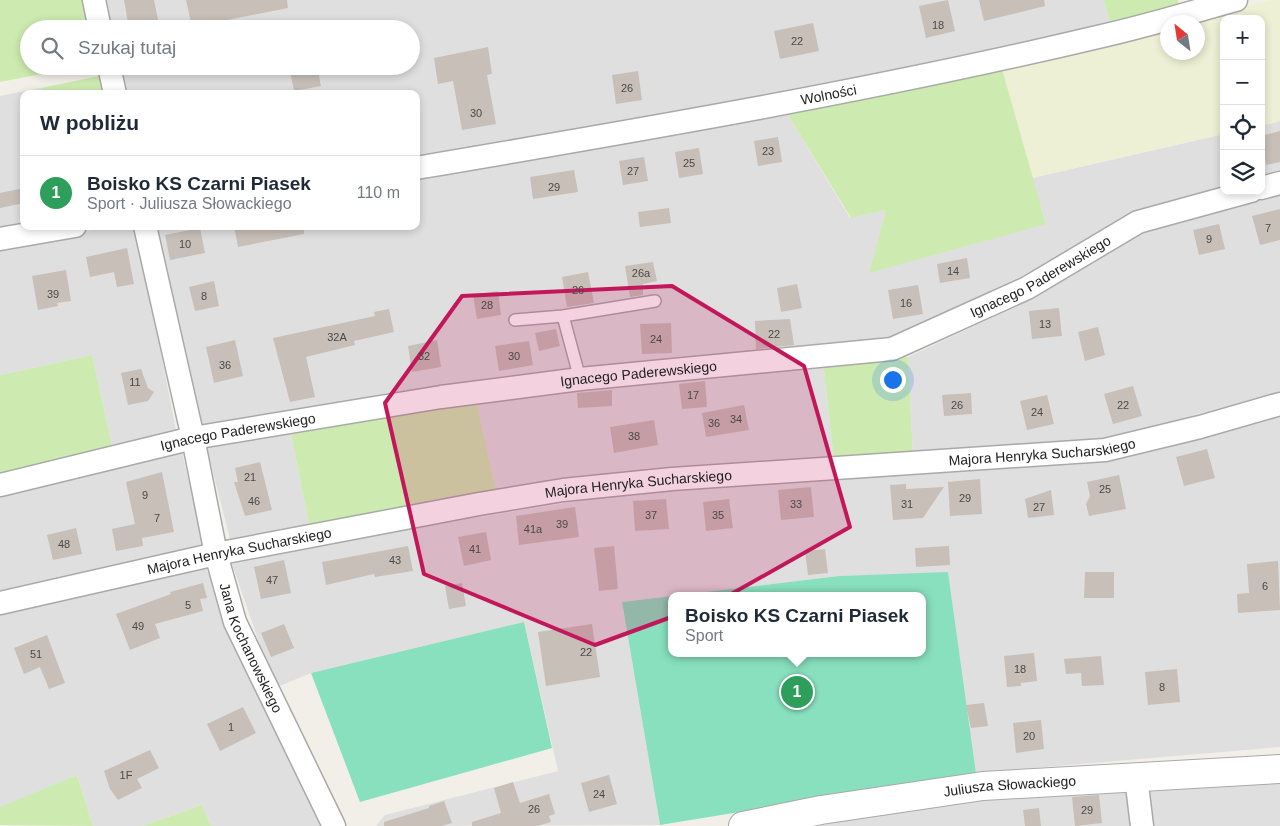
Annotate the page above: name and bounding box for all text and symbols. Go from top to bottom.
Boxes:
north arrow [1160,15,1205,60]
map controls [1220,15,1265,195]
button: + [1220,15,1265,60]
house number: 18 [932,19,944,31]
search box [20,20,420,75]
icon: search [38,34,66,62]
house number: 22 [791,35,803,47]
text: Szukaj tutaj [78,37,176,58]
button: − [1220,60,1265,105]
street label: Wolności [799,81,858,108]
house number: 26 [621,82,633,94]
button: locate [1220,105,1265,150]
house number: 30 [470,107,482,119]
text: W pobliżu [40,111,139,134]
house number: 23 [762,145,774,157]
button: layers [1220,150,1265,195]
house number: 25 [683,157,695,169]
house number: 27 [627,165,639,177]
text: Boisko KS Czarni Piasek [87,173,311,194]
house number: 29 [548,181,560,193]
text: 1 [52,184,60,201]
text: 110 m [357,184,400,201]
text: Sport · Juliusza Słowackiego [87,195,292,212]
house number: 7 [1265,222,1271,234]
street label: Ignacego Paderewskiego [968,232,1114,321]
house number: 9 [1206,233,1212,245]
house number: 10 [179,238,191,250]
house number: 14 [947,265,959,277]
house number: 26a [632,267,651,279]
house number: 26 [572,284,584,296]
house number: 39 [47,288,59,300]
house number: 8 [201,290,207,302]
house number: 16 [900,297,912,309]
house number: 28 [481,299,493,311]
house number: 13 [1039,318,1051,330]
house number: 22 [768,328,780,340]
house number: 32A [327,331,347,343]
house number: 24 [650,333,662,345]
house number: 32 [418,350,430,362]
house number: 30 [508,350,520,362]
street label: Ignacego Paderewskiego [559,358,718,389]
house number: 36 [219,359,231,371]
your location [880,367,906,393]
house number: 11 [129,376,141,388]
house number: 17 [687,389,699,401]
house number: 26 [951,399,963,411]
house number: 22 [1117,399,1129,411]
house number: 24 [1031,406,1043,418]
street label: Ignacego Paderewskiego [159,410,317,454]
house number: 34 [730,413,742,425]
house number: 36 [708,417,720,429]
house number: 38 [628,430,640,442]
street label: Majora Henryka Sucharskiego [948,435,1137,468]
street label: Majora Henryka Sucharskiego [544,467,733,501]
house number: 21 [244,471,256,483]
house number: 25 [1099,483,1111,495]
house number: 9 [142,489,148,501]
house number: 29 [959,492,971,504]
house number: 46 [248,495,260,507]
house number: 33 [790,498,802,510]
house number: 31 [901,498,913,510]
house number: 27 [1033,501,1045,513]
house number: 37 [645,509,657,521]
house number: 35 [712,509,724,521]
house number: 7 [154,512,160,524]
house number: 39 [556,518,568,530]
house number: 41a [524,523,543,535]
street label: Majora Henryka Sucharskiego [146,524,333,577]
house number: 48 [58,538,70,550]
house number: 41 [469,543,481,555]
house number: 43 [389,554,401,566]
house number: 47 [266,574,278,586]
house number: 6 [1262,580,1268,592]
street label: Jana Kochanowskiego [216,581,286,716]
popup [668,592,926,657]
house number: 5 [185,599,191,611]
text: Boisko KS Czarni Piasek [685,605,909,626]
house number: 49 [132,620,144,632]
text: Sport [685,627,723,644]
house number: 22 [580,646,592,658]
house number: 51 [30,648,42,660]
house number: 18 [1014,663,1026,675]
pin: 1 [781,673,813,711]
house number: 8 [1159,681,1165,693]
house number: 1 [228,721,234,733]
house number: 20 [1023,730,1035,742]
house number: 1F [120,769,133,781]
street label: Juliusza Słowackiego [942,773,1077,800]
house number: 24 [593,788,605,800]
house number: 26 [528,803,540,815]
house number: 29 [1081,804,1093,816]

